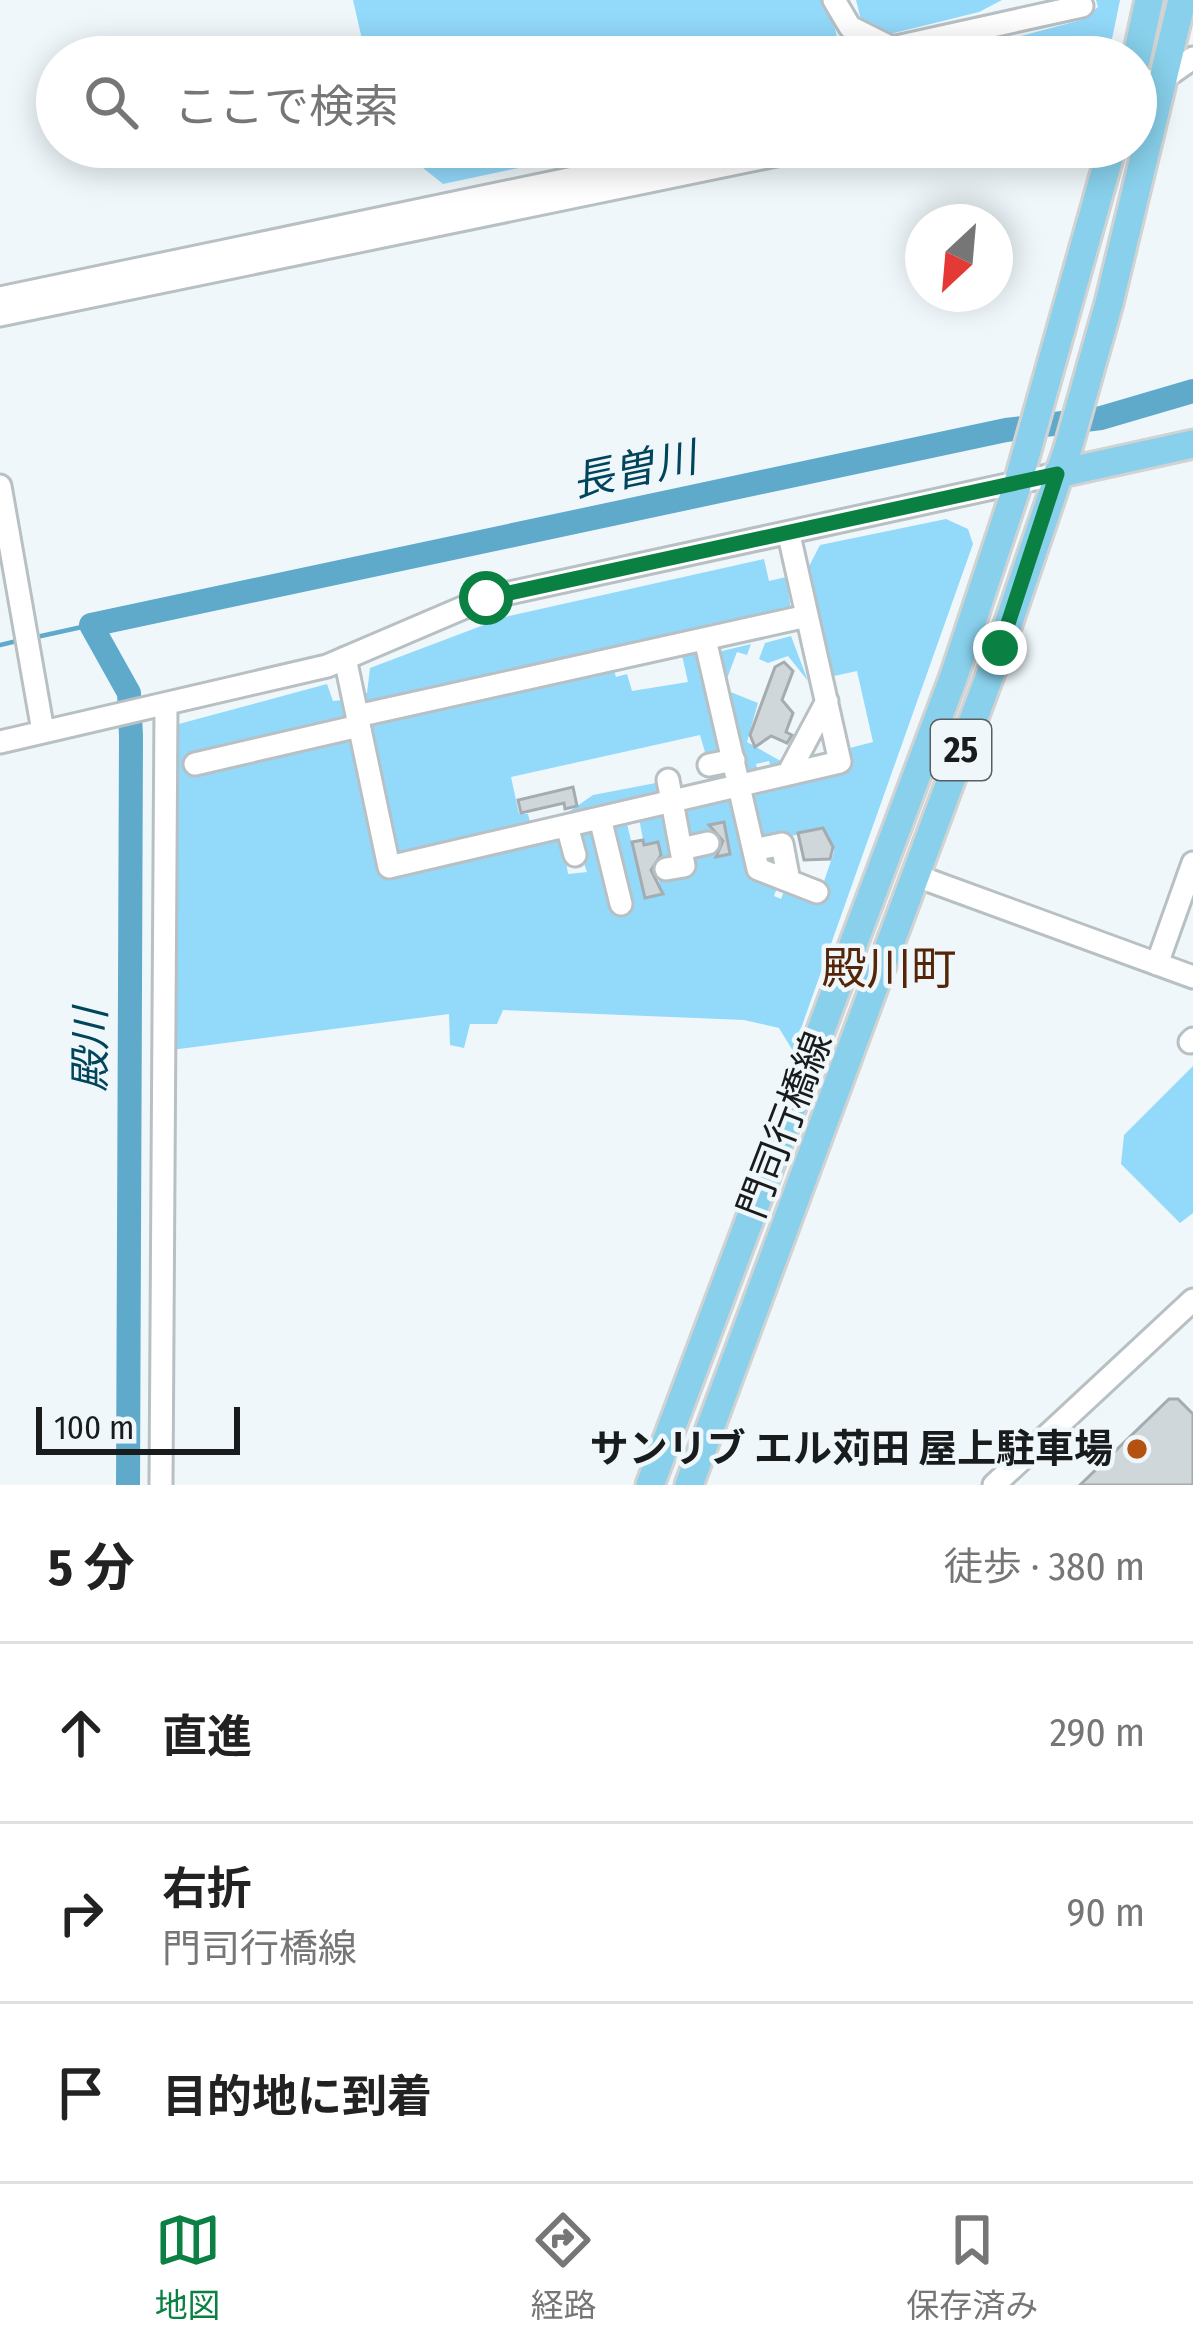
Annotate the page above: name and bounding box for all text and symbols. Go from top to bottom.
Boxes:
search box [36,36,1157,168]
icon: search [78,69,144,135]
text: ここで検索 [174,80,399,134]
north arrow [905,204,1013,312]
water label: 長曽川 [567,432,705,508]
route start [459,571,513,625]
route end [973,621,1027,675]
road number: 25 [931,720,991,780]
district label: 殿川町 [821,942,957,996]
water label: 殿川 [66,1004,116,1092]
street label: 門司行橋線 [729,1026,841,1224]
scale bar [36,1401,240,1454]
text: 100 m [54,1408,134,1448]
place label: サンリブ エル苅田 屋上駐車場 [590,1426,1113,1472]
marker: サンリブ エル苅田 屋上駐車場 [1124,1436,1150,1462]
text: 5 分 [48,1537,135,1599]
text: 徒歩 · 380 m [944,1544,1145,1590]
icon: ahead [48,1700,114,1766]
text: 直進 [162,1710,252,1764]
text: 290 m [1050,1710,1145,1756]
text: 右折 [162,1862,252,1916]
icon: right [48,1880,114,1946]
text: 90 m [1067,1890,1145,1936]
text: 門司行橋線 [162,1926,357,1972]
icon: arrive [48,2060,114,2126]
text: 目的地に到着 [162,2070,432,2124]
tab: 地図 [155,2207,221,2327]
tab: 経路 [530,2207,596,2327]
tab: 保存済み [906,2207,1038,2327]

